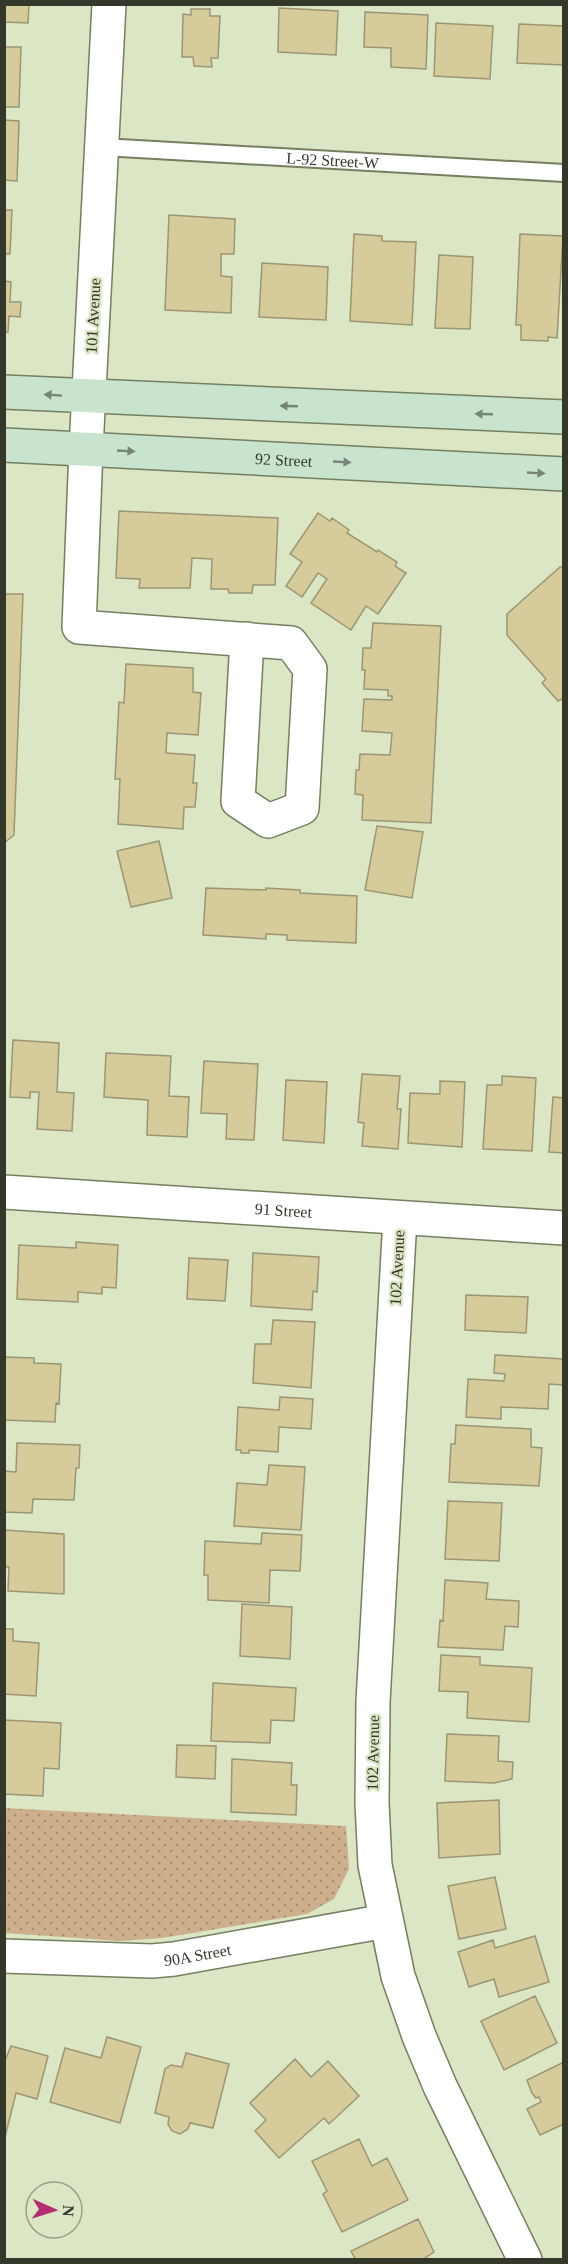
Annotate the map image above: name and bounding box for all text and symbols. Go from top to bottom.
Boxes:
street label: L-92 Street-W [286,149,380,171]
street label: 101 Avenue [83,278,103,354]
one-way arrow [43,390,62,399]
one-way arrow [280,401,299,410]
one-way arrow [475,409,494,419]
one-way arrow [116,446,135,455]
street label: 92 Street [255,450,313,469]
one-way arrow [332,458,351,467]
one-way arrow [527,468,546,477]
street label: 91 Street [254,1200,313,1220]
street label: 102 Avenue [387,1230,407,1306]
street label: 102 Avenue [364,1715,382,1791]
street label: 90A Street [163,1940,233,1968]
north arrow [24,2180,84,2240]
text: N [60,2205,77,2217]

